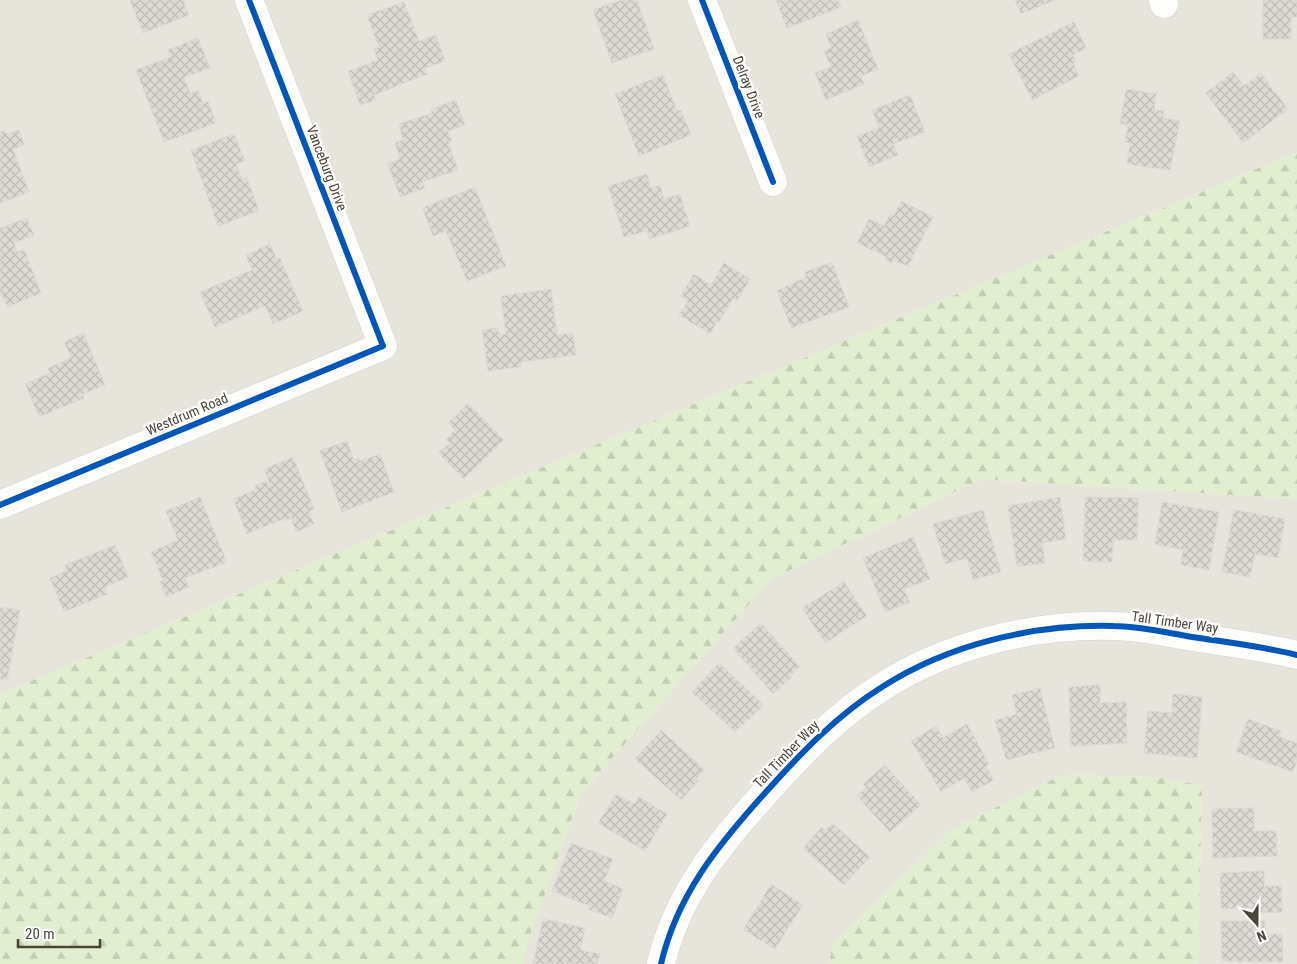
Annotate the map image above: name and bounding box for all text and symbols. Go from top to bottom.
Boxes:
street label: Delray Drive [730,54,768,121]
street label: Vanceburg Drive [303,123,351,213]
street label: Westdrum Road [144,390,230,438]
street label: Tall Timber Way [1131,608,1220,636]
street label: Tall Timber Way [750,717,822,791]
north arrow [1232,899,1282,949]
scale bar [18,916,100,948]
text: 20 m [25,925,55,943]
text: N [1255,927,1269,945]

